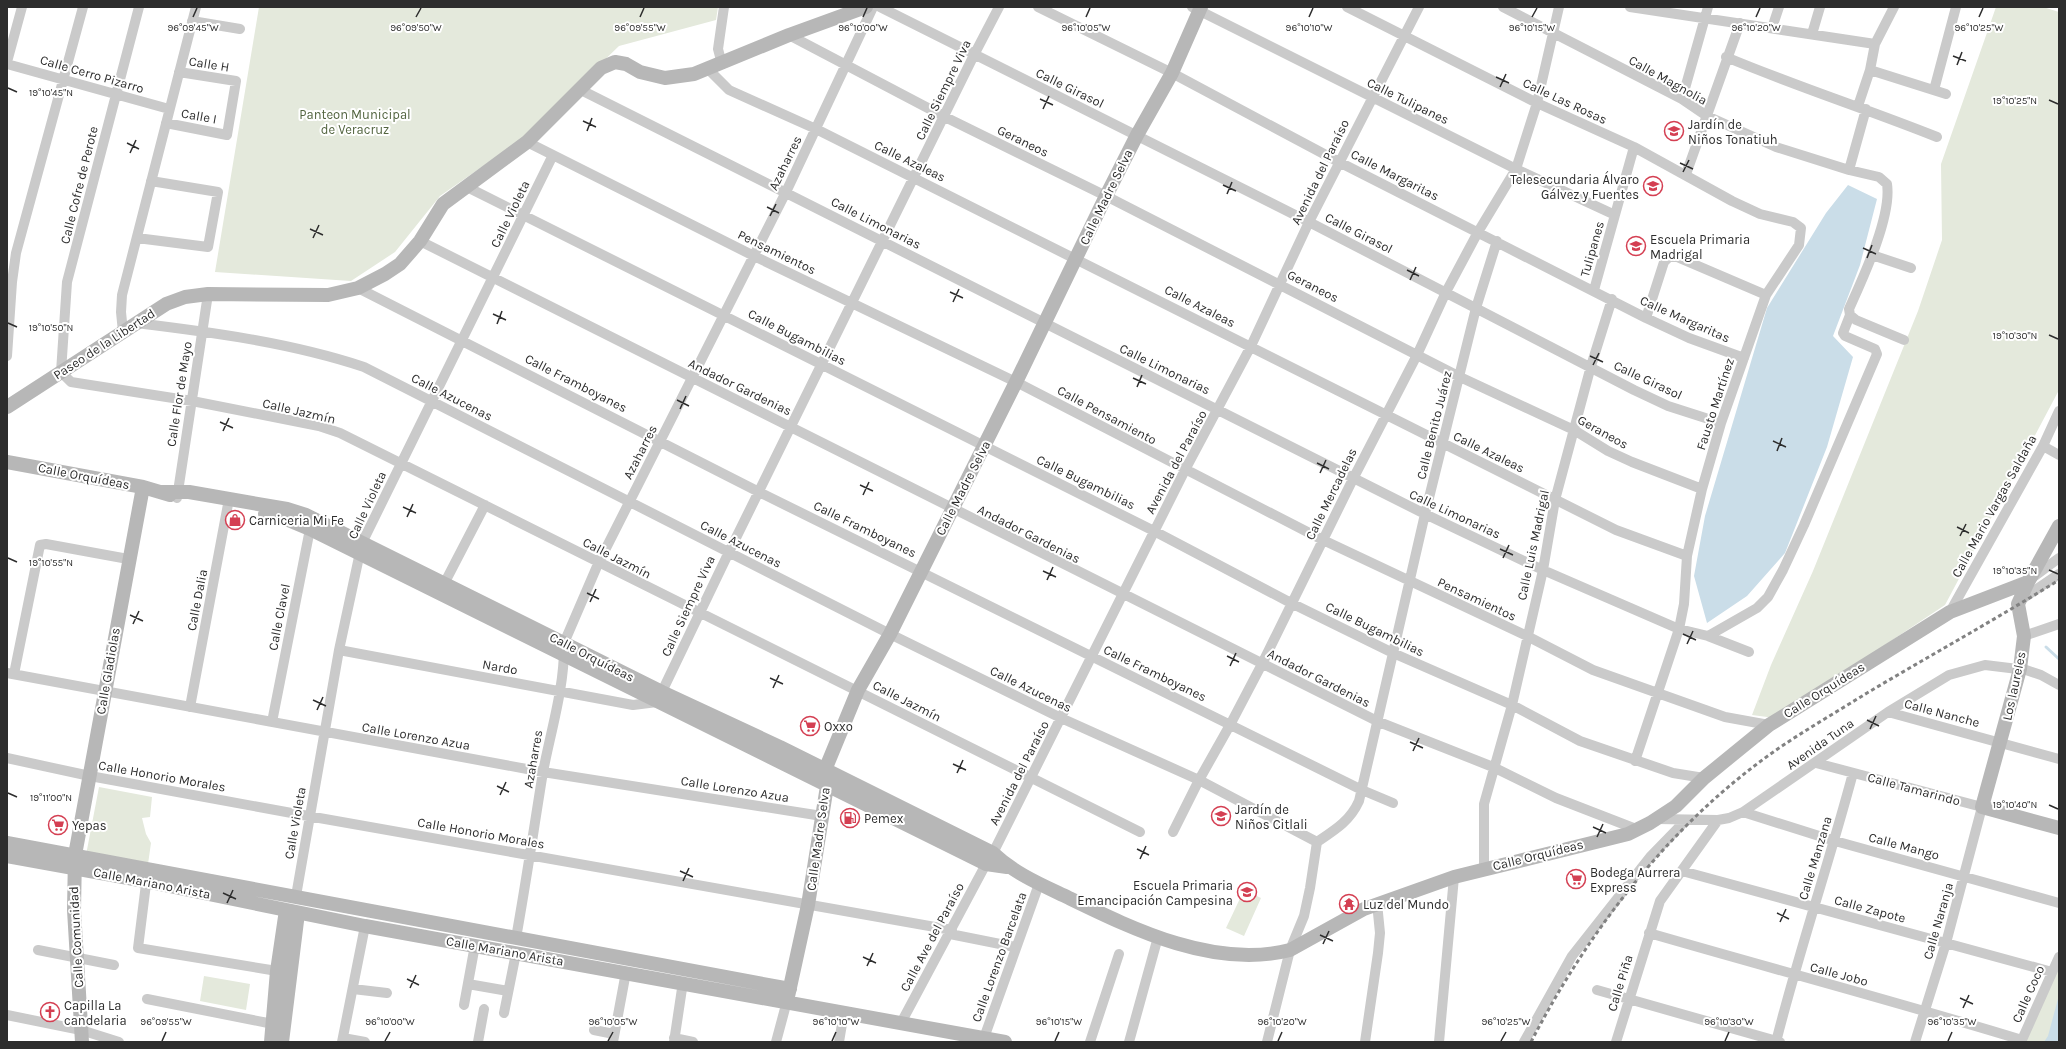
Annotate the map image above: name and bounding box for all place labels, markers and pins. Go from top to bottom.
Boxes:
place label: Jardín de Niños Tonatiuh [1688,117,1778,147]
school or university icon: Jardín de Niños Tonatiuh [1663,120,1685,142]
place label: Telesecundaria Álvaro Gálvez y Fuentes [1510,170,1639,202]
school or university icon: Telesecundaria Álvaro Gálvez y Fuentes [1642,175,1664,197]
place label: Escuela Primaria Madrigal [1650,232,1750,262]
school or university icon: Escuela Primaria Madrigal [1625,235,1647,257]
shop icon: Carniceria Mi Fe [224,509,246,531]
place label: Carniceria Mi Fe [249,513,344,528]
supermarket icon: Oxxo [799,715,821,737]
place label: Oxxo [824,719,853,734]
place label: Jardín de Niños Citlali [1235,802,1308,832]
school or university icon: Jardín de Niños Citlali [1210,805,1232,827]
fuel station icon: Pemex [839,807,861,829]
place label: Pemex [864,811,904,826]
supermarket icon: Yepas [47,814,69,836]
place label: Yepas [72,818,107,833]
place label: Bodega Aurrera Express [1590,865,1680,895]
supermarket icon: Bodega Aurrera Express [1565,868,1587,890]
place label: Escuela Primaria Emancipación Campesina [1077,878,1233,908]
school or university icon: Escuela Primaria Emancipación Campesina [1236,881,1258,903]
temple icon: Luz del Mundo [1338,893,1360,915]
place label: Luz del Mundo [1363,897,1449,912]
place label: Capilla La candelaria [64,998,127,1028]
church icon: Capilla La candelaria [39,1001,61,1023]

